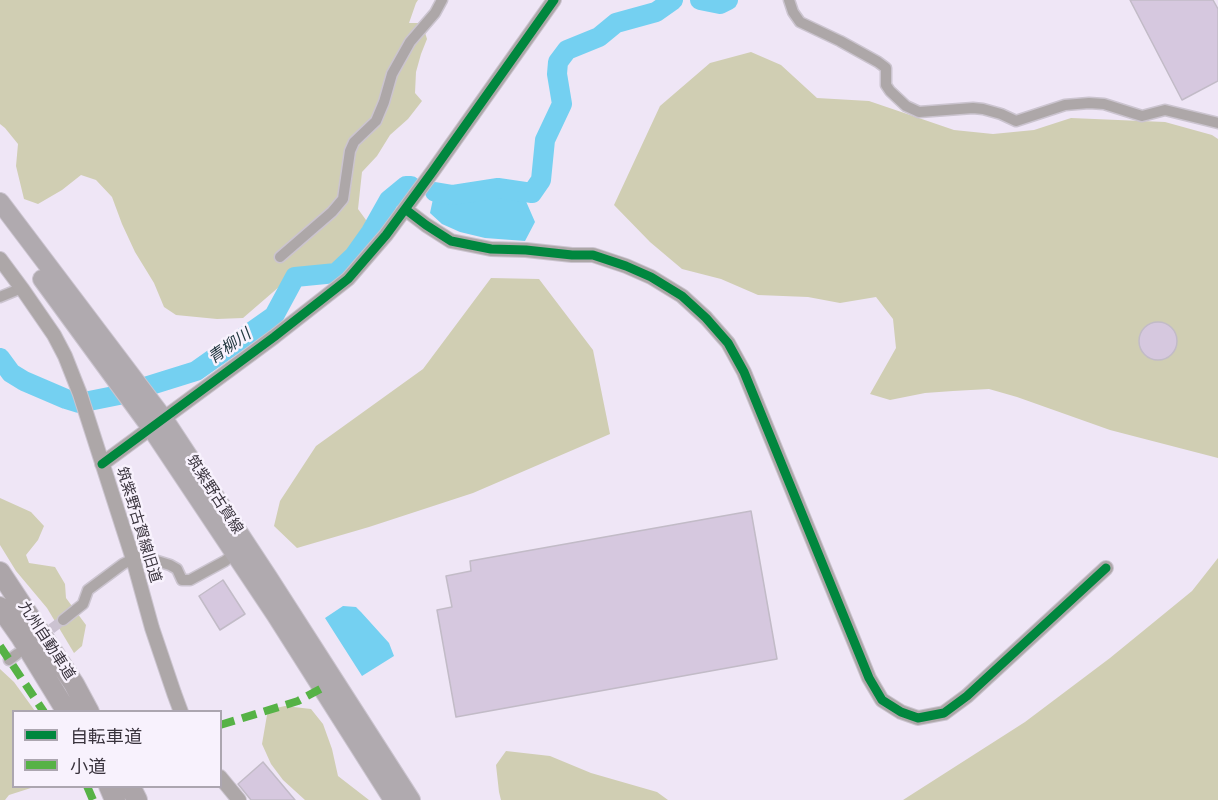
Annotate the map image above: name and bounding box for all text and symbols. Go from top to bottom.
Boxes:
water label: 青柳川 [205,325,255,369]
street label: 筑紫野古賀線 [182,452,246,538]
street label: 筑紫野古賀線旧道 [112,465,164,585]
street label: 九州自動車道 [14,598,78,684]
legend [12,710,222,788]
text: 自転車道 [70,726,142,747]
text: 小道 [70,756,106,777]

